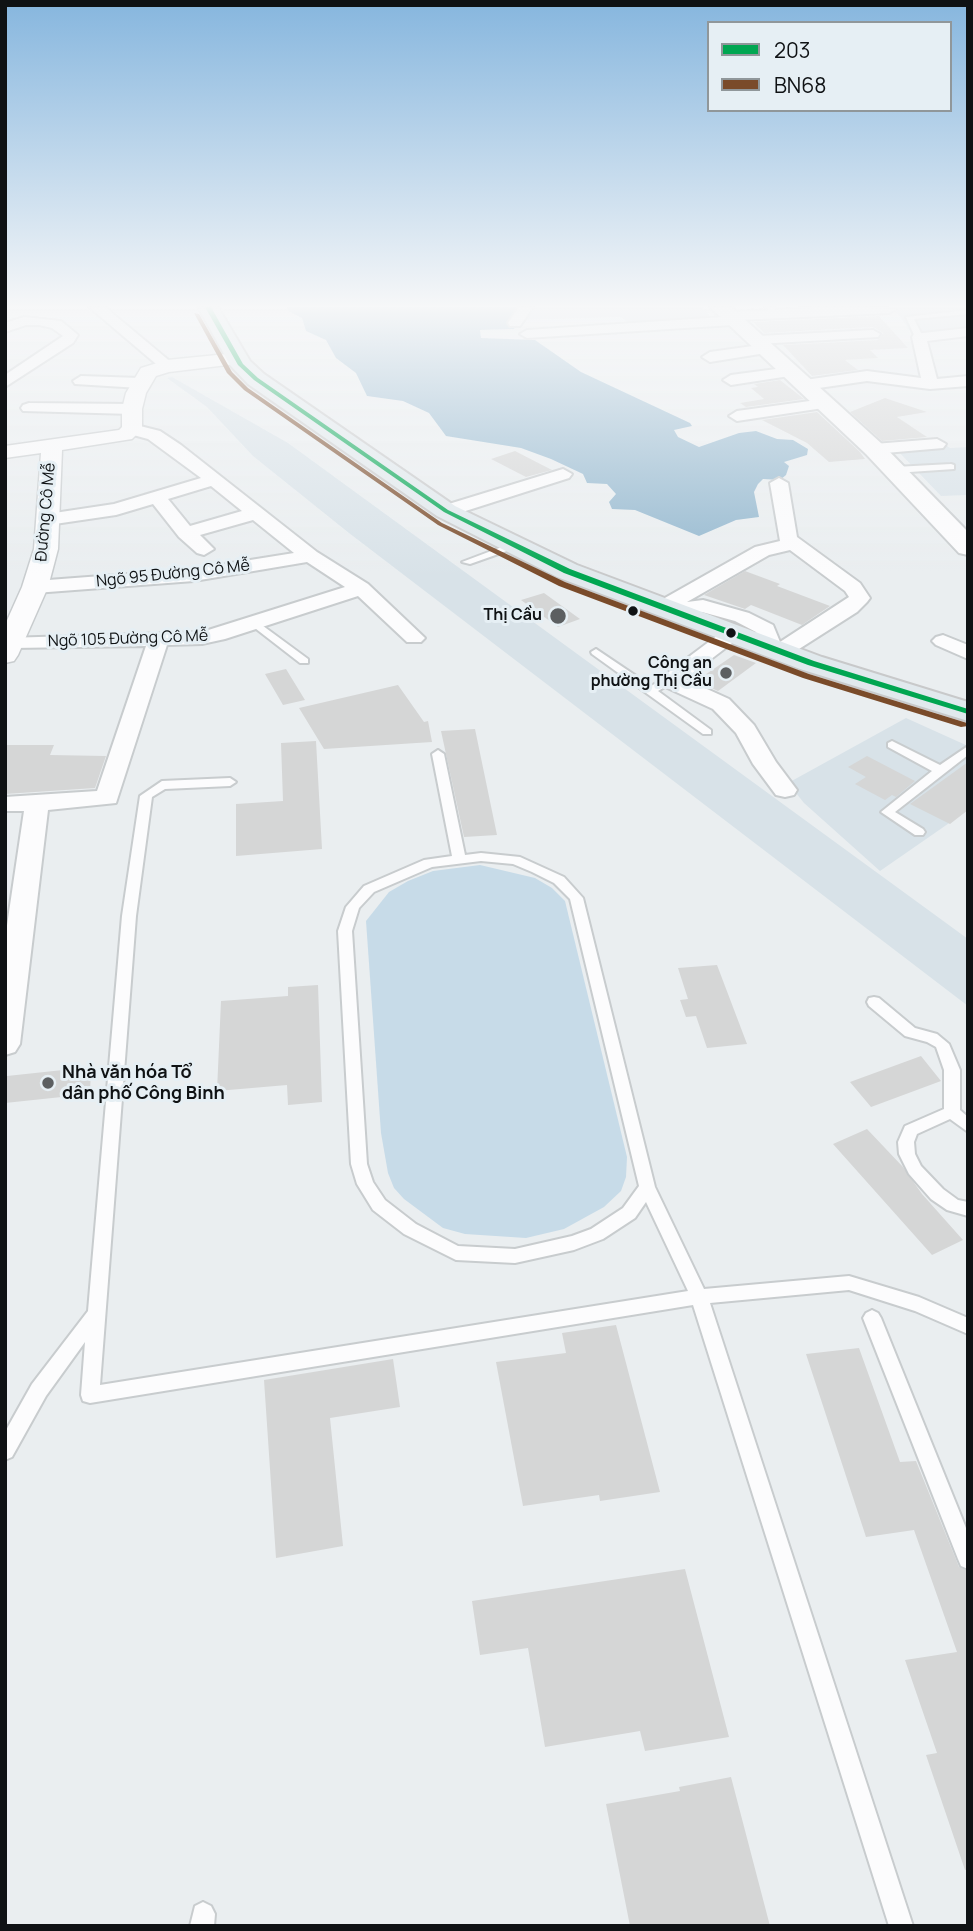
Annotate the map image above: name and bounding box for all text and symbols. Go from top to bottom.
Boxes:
legend [707,21,952,112]
text: 203 [774,36,810,64]
text: BN68 [774,71,826,99]
street label: Đường Cô Mễ [32,462,60,562]
street label: Ngõ 95 Đường Cô Mễ [95,556,251,592]
unlabelled marker [626,604,640,618]
place label: Thị Cầu [484,606,542,626]
marker: Thị Cầu [548,606,568,626]
unlabelled marker [724,626,738,640]
street label: Ngõ 105 Đường Cô Mễ [47,627,209,651]
place label: Công an phường Thị Cầu [591,654,712,692]
marker: Công an phường Thị Cầu [718,665,734,681]
place label: Nhà văn hóa Tổ dân phố Công Binh [62,1062,225,1104]
marker: Nhà văn hóa Tổ dân phố Công Binh [40,1075,56,1091]

